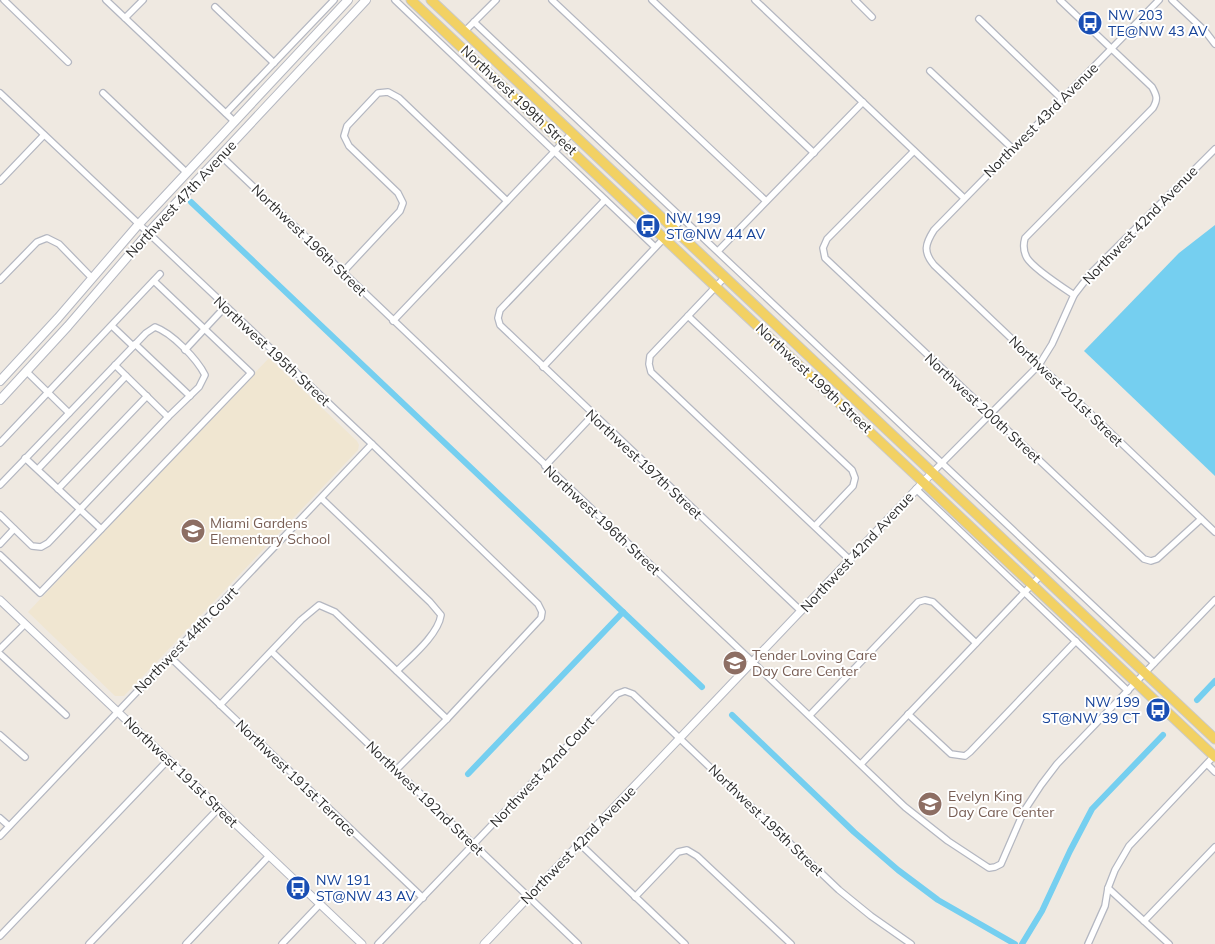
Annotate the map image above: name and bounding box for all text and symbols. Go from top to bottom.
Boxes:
place label: NW 203 TE@NW 43 AV [1108,6,1208,40]
bus stop icon: NW 203 TE@NW 43 AV [1077,10,1103,36]
street label: Northwest 199th Street [457,41,581,159]
street label: Northwest 43rd Avenue [980,59,1102,181]
street label: Northwest 47th Avenue [122,136,240,262]
street label: Northwest 42nd Avenue [1079,162,1201,288]
street label: Northwest 196th Street [248,180,370,300]
place label: NW 199 ST@NW 44 AV [666,209,766,243]
bus stop icon: NW 199 ST@NW 44 AV [635,213,661,239]
street label: Northwest 195th Street [210,292,334,410]
street label: Northwest 199th Street [752,319,876,437]
street label: Northwest 201st Street [1005,332,1127,450]
street label: Northwest 200th Street [921,349,1045,467]
street label: Northwest 197th Street [582,405,706,523]
street label: Northwest 196th Street [540,461,664,579]
street label: Northwest 42nd Avenue [797,488,917,616]
place label: Miami Gardens Elementary School [210,514,330,548]
school or university icon: Miami Gardens Elementary School [180,518,206,544]
street label: Northwest 44th Court [131,583,242,697]
place label: Tender Loving Care Day Care Center [752,646,877,680]
school or university icon: Tender Loving Care Day Care Center [722,650,748,676]
place label: NW 199 ST@NW 39 CT [1042,693,1141,727]
bus stop icon: NW 199 ST@NW 39 CT [1145,697,1171,723]
street label: Northwest 191st Street [120,713,242,831]
street label: Northwest 42nd Court [486,713,598,831]
street label: Northwest 191st Terrace [232,716,360,840]
street label: Northwest 192nd Street [363,737,488,859]
street label: Northwest 195th Street [705,760,827,880]
street label: Northwest 42nd Avenue [517,782,639,908]
place label: Evelyn King Day Care Center [948,787,1055,821]
school or university icon: Evelyn King Day Care Center [917,791,943,817]
place label: NW 191 ST@NW 43 AV [316,871,416,905]
bus stop icon: NW 191 ST@NW 43 AV [285,875,311,901]

